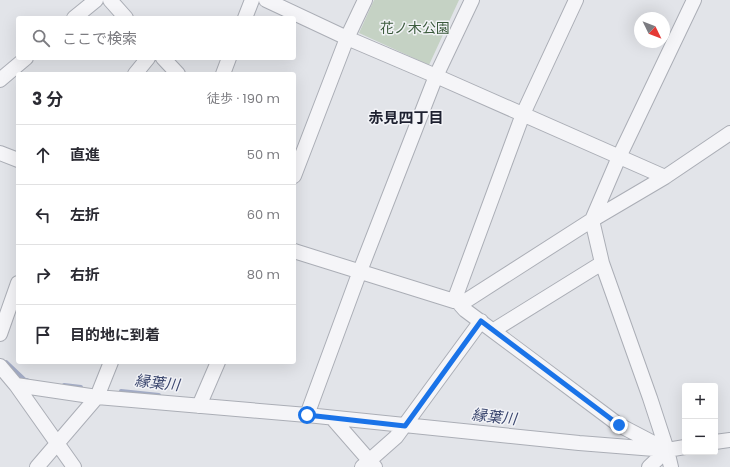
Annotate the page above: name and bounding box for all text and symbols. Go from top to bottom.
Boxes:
north arrow [634,12,670,48]
search box [16,16,296,60]
park label: 花ノ木公園 [380,18,450,38]
icon: search [30,27,52,49]
text: ここで検索 [62,28,137,49]
text: 3 分 [32,87,63,111]
text: 徒歩 · 190 m [207,89,280,108]
district label: 赤見四丁目 [368,107,444,128]
icon: ahead [32,144,54,166]
text: 直進 [70,144,100,165]
text: 50 m [247,145,280,164]
icon: left [32,204,54,226]
text: 左折 [70,204,100,225]
text: 60 m [247,205,280,224]
icon: right [32,264,54,286]
text: 右折 [70,264,100,285]
text: 80 m [247,265,280,284]
icon: arrive [32,324,54,346]
text: 目的地に到着 [70,324,160,345]
water label: 縁葉川 [134,370,183,396]
map controls [682,383,718,455]
button: + [682,383,718,419]
water label: 縁葉川 [471,404,520,430]
route start [298,406,316,424]
route end [610,416,628,434]
button: − [682,419,718,455]

